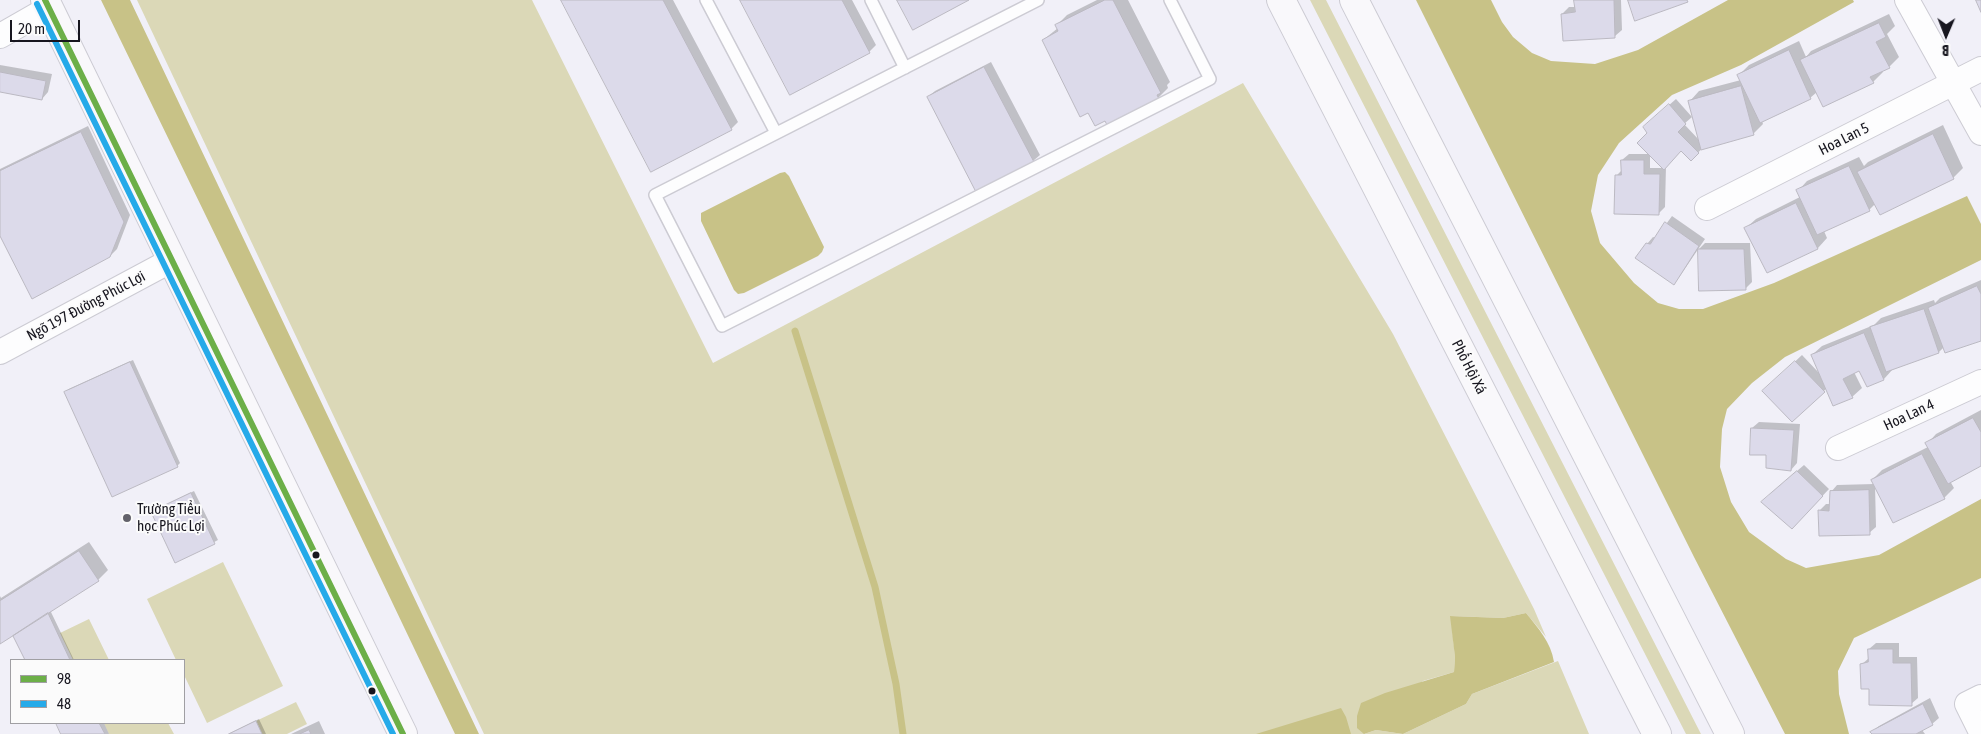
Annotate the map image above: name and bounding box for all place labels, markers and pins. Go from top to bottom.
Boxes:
place label: Trường Tiểu học Phúc Lợi [137,500,205,535]
marker: Trường Tiểu học Phúc Lợi [121,512,133,524]
unlabelled marker [311,550,321,560]
unlabelled marker [367,686,377,696]

